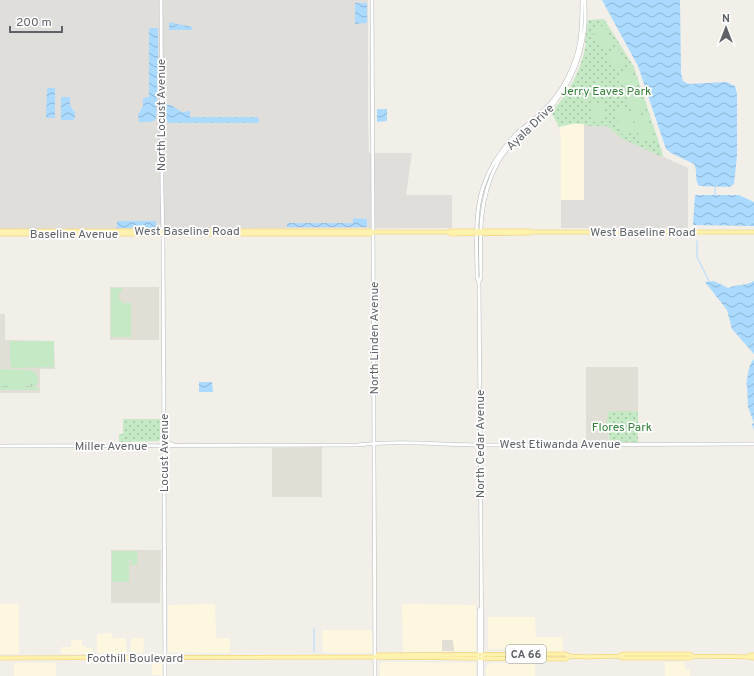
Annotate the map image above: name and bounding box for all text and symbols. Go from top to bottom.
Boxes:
scale bar [10,8,62,34]
north arrow [706,8,746,48]
text: N [722,12,730,26]
text: 200 m [16,15,52,31]
street label: North Locust Avenue [154,59,170,171]
park label: Jerry Eaves Park [561,84,651,100]
street label: Ayala Drive [503,101,558,155]
street label: West Baseline Road [134,224,240,240]
street label: West Baseline Road [590,225,696,241]
street label: Baseline Avenue [30,227,118,243]
street label: North Linden Avenue [367,281,383,395]
street label: North Cedar Avenue [473,390,489,498]
street label: Locust Avenue [157,414,173,492]
park label: Flores Park [592,420,652,436]
street label: West Etiwanda Avenue [500,437,620,453]
street label: Miller Avenue [75,439,147,455]
road number: CA 66 [506,645,546,663]
street label: Foothill Boulevard [87,651,183,667]

